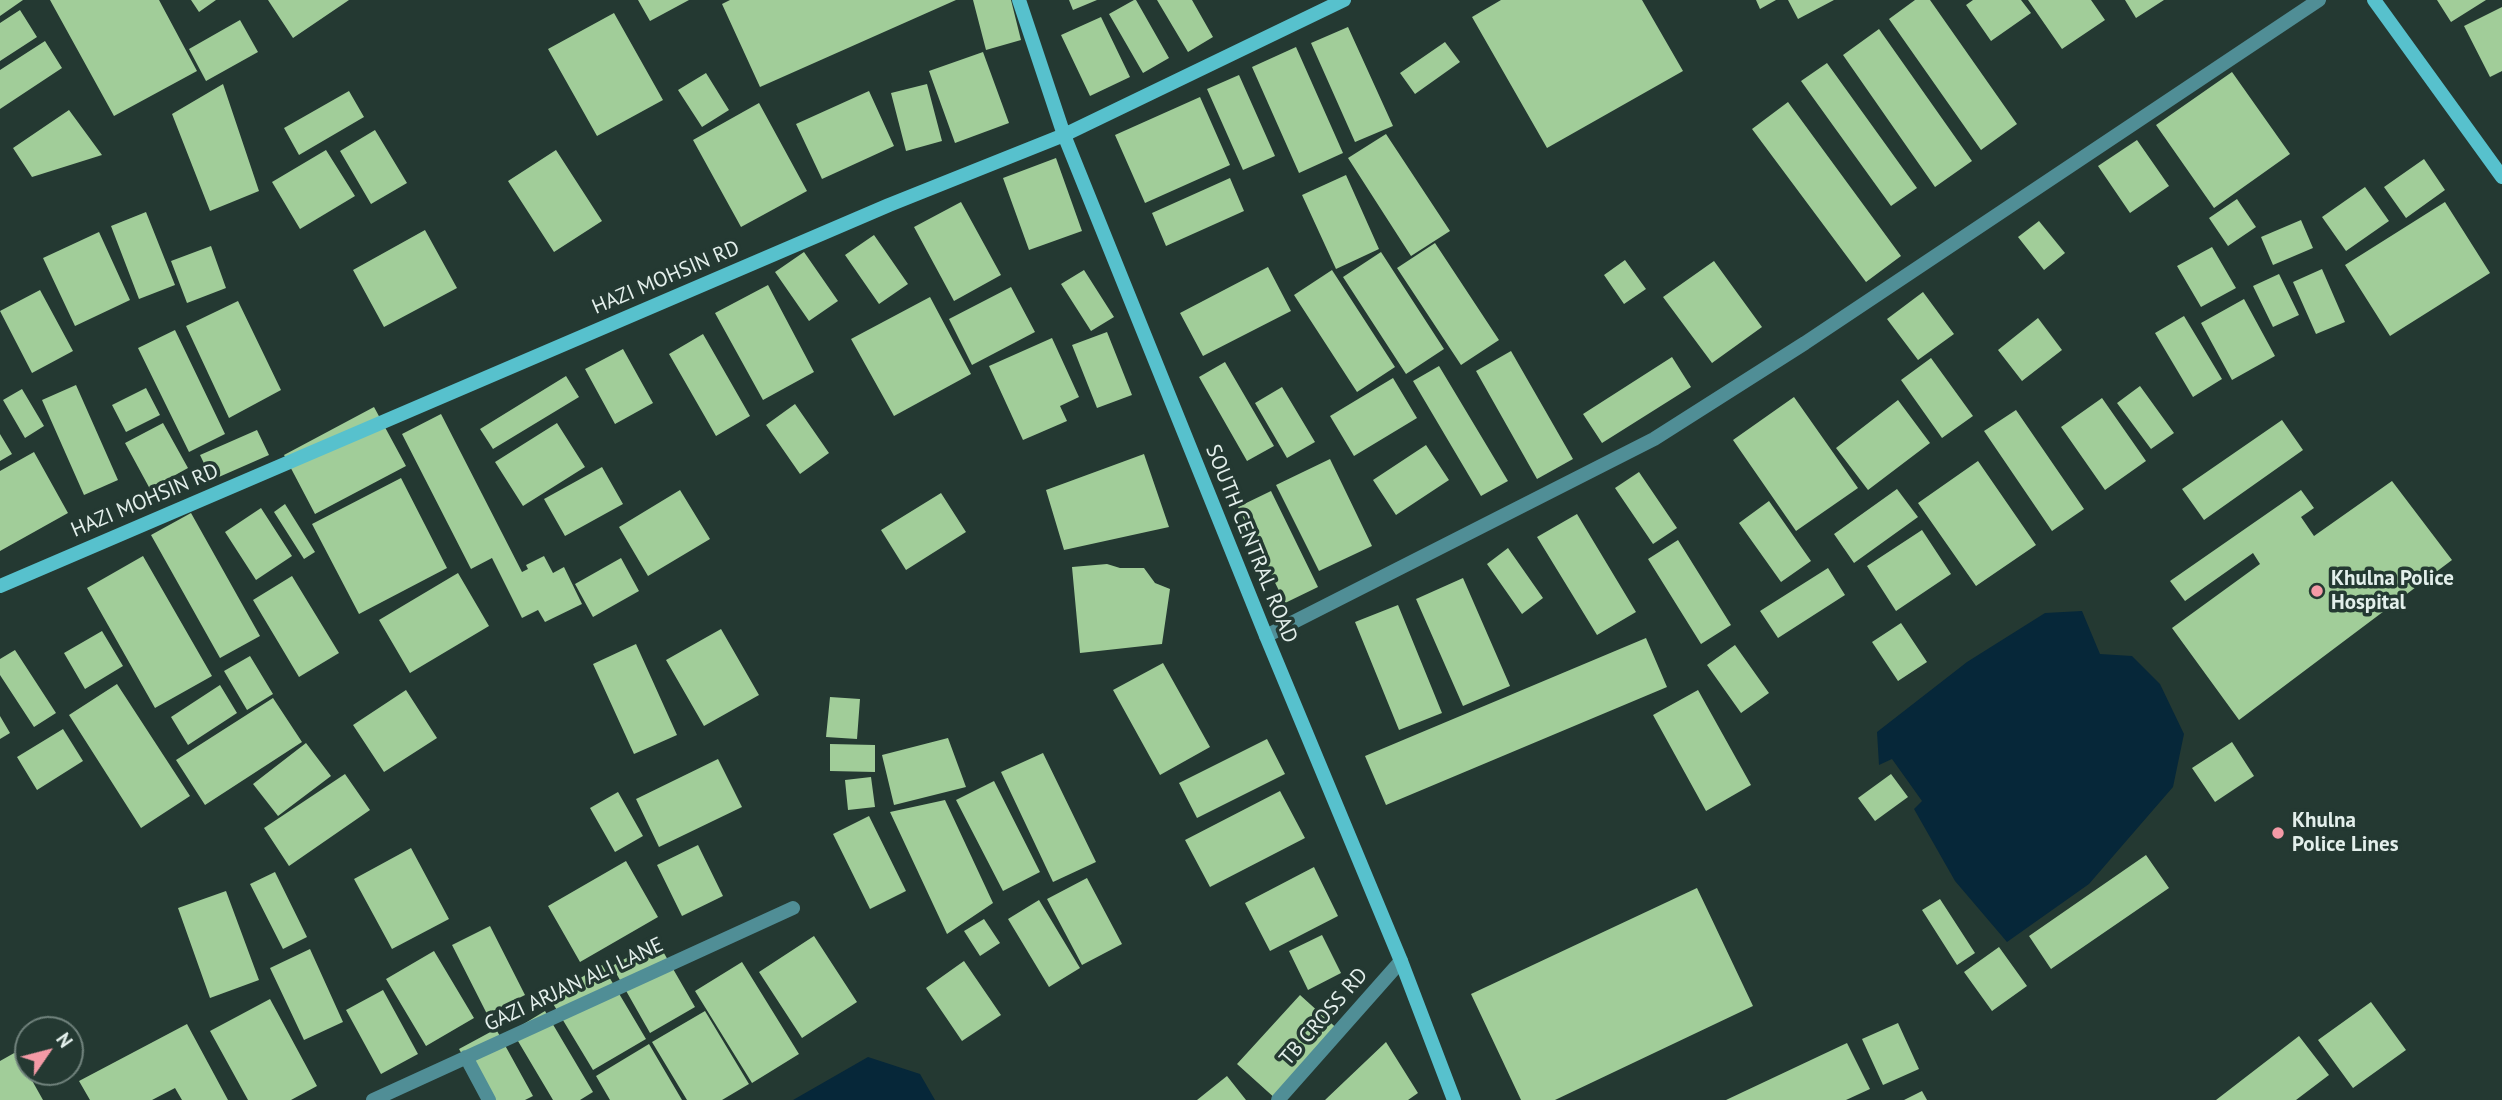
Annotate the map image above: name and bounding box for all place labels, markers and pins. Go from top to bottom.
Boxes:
place label: Khulna Police Hospital [2331,566,2454,616]
marker: Khulna Police Hospital [2309,583,2325,599]
place label: Khulna Police Lines [2292,808,2398,858]
marker: Khulna Police Lines [2270,825,2286,841]

